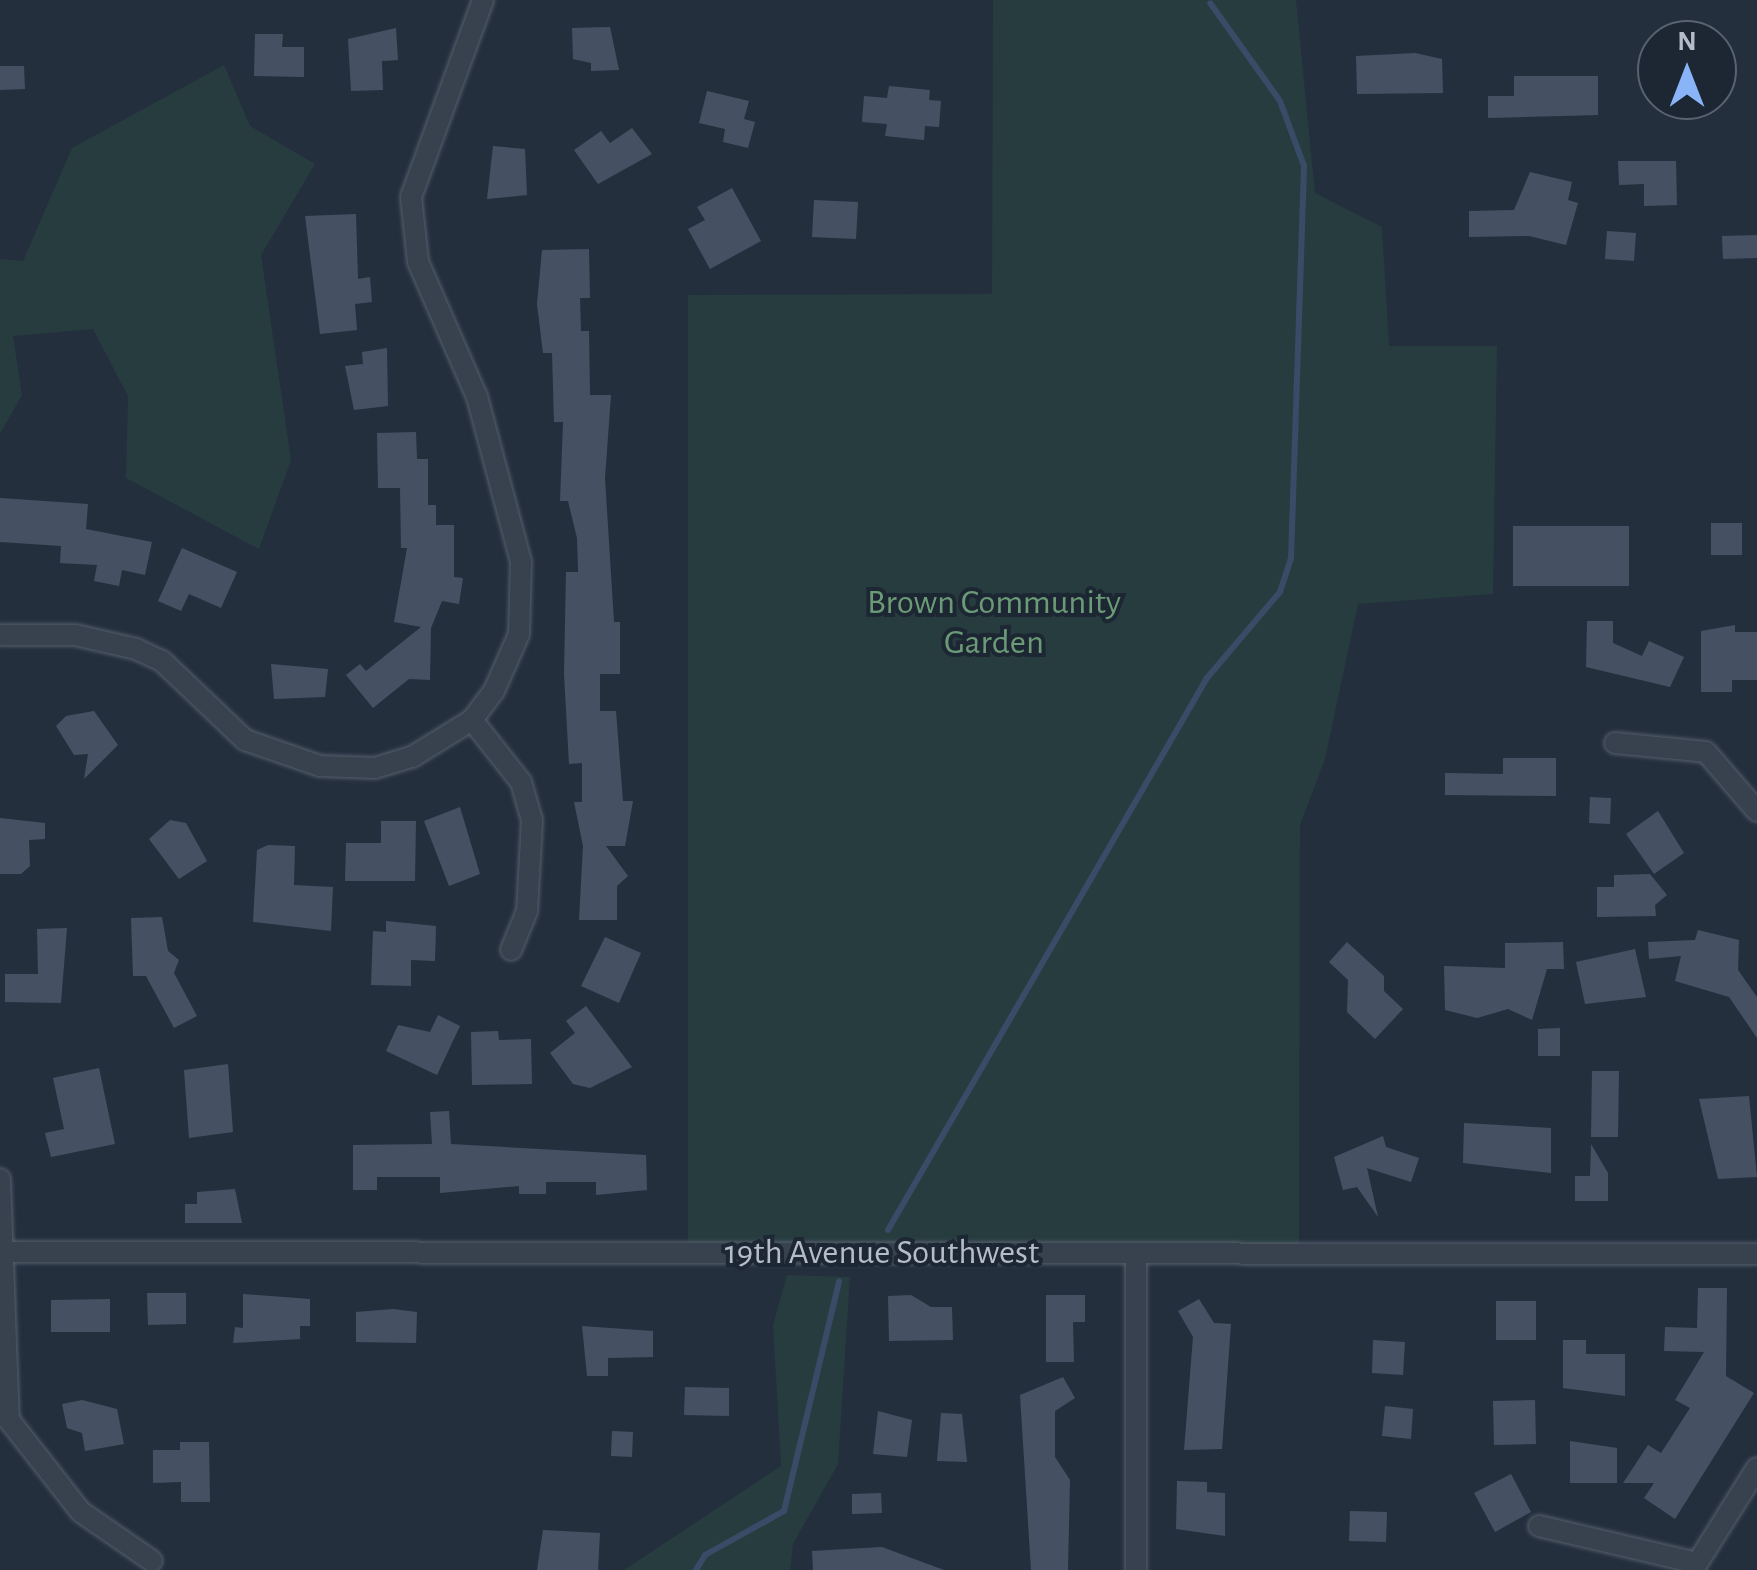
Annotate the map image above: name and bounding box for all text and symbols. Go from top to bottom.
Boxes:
north arrow [1637,20,1737,120]
text: N [1677,28,1697,56]
park label: Brown Community Garden [867,582,1121,664]
street label: 19th Avenue Southwest [725,1232,1039,1274]

